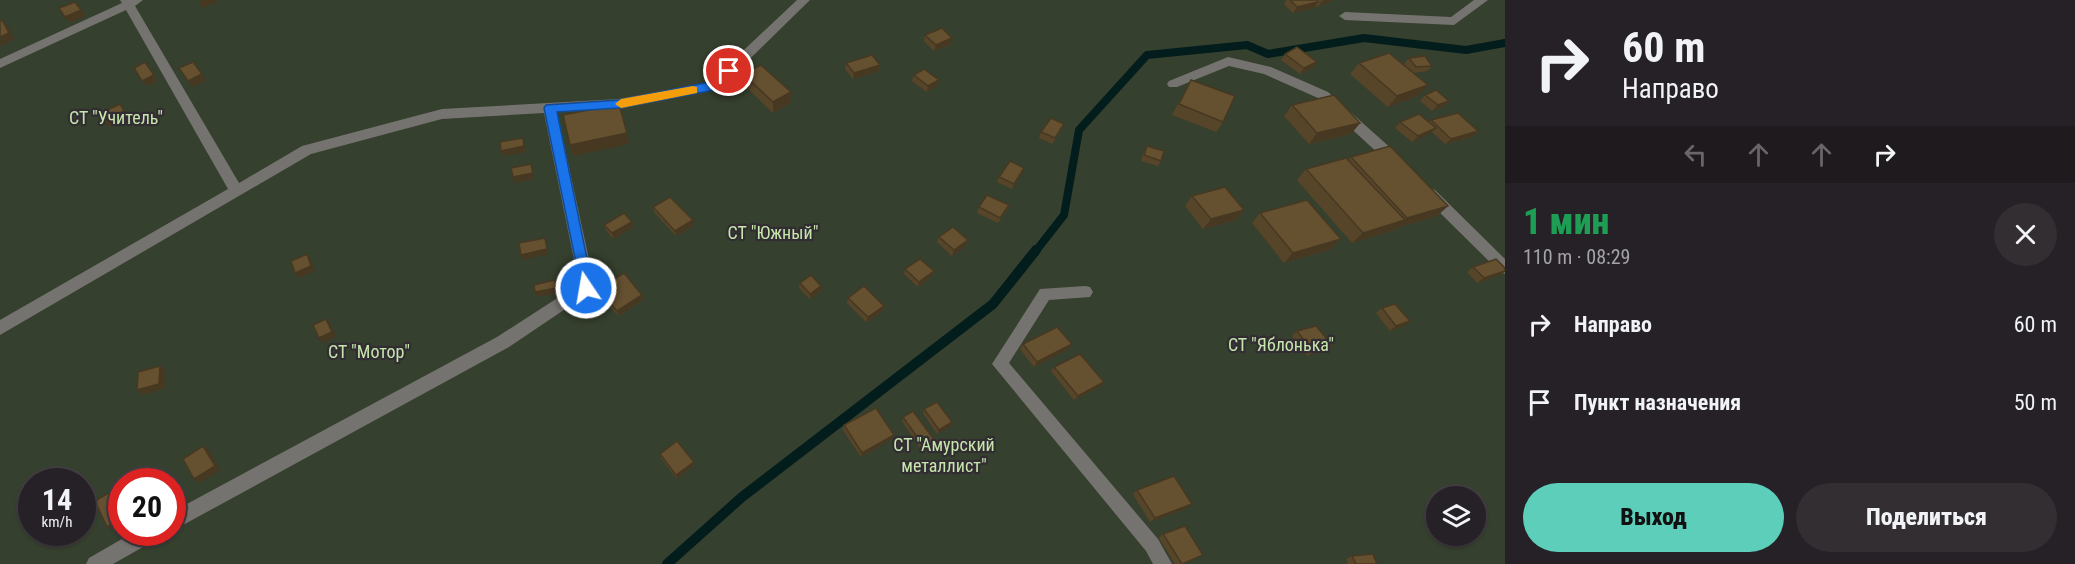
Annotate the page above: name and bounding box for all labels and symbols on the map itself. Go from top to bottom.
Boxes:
pin [703,45,754,96]
park label: СТ "Учитель" [69,107,163,128]
park label: СТ "Южный" [728,222,818,243]
position arrow [554,256,618,320]
park label: СТ "Яблонька" [1228,334,1334,355]
park label: СТ "Мотор" [328,341,410,362]
park label: СТ "Амурский металлист" [893,434,995,476]
speed limit sign: 20 [108,468,186,546]

